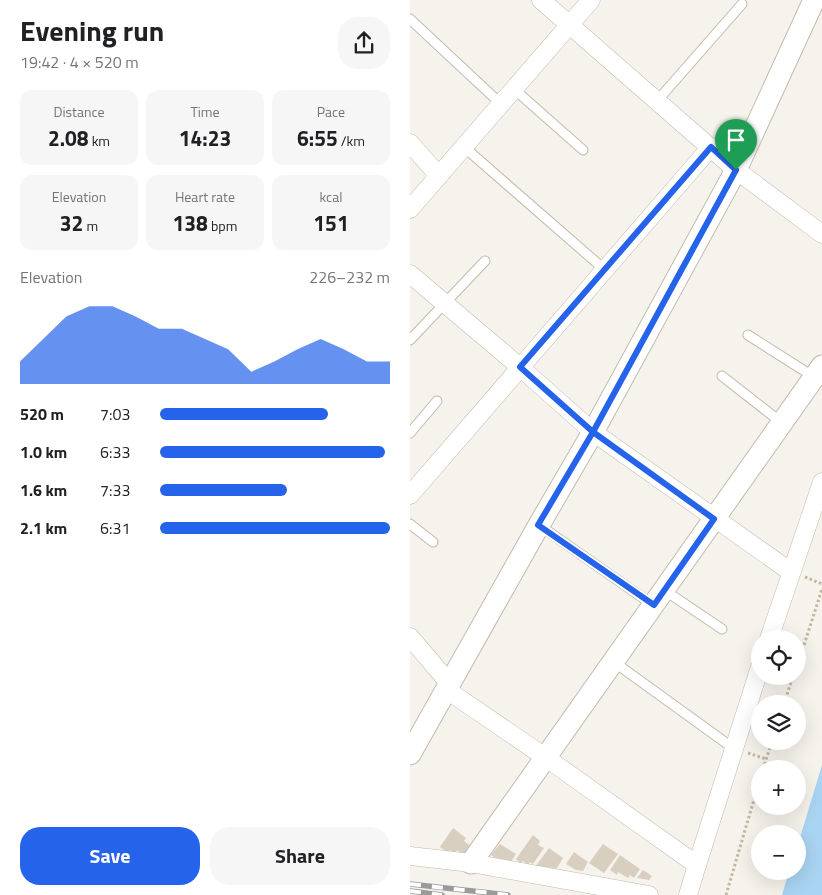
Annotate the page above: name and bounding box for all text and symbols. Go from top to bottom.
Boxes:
text: Evening run [20,9,164,52]
button: share [338,17,390,69]
text: 19:42 · 4 × 520 m [20,50,139,74]
text: Distance [53,101,105,122]
text: Time [190,101,220,122]
text: Pace [317,101,345,122]
pin [715,119,757,170]
text: 2.08 [48,122,89,154]
text: 14:23 [179,122,231,154]
text: 6:55 [297,122,338,154]
icon: arrive [722,126,750,154]
text: km [89,130,110,151]
text: /km [338,130,365,151]
text: Elevation [52,186,106,207]
text: Heart rate [175,186,235,207]
text: kcal [320,186,342,207]
text: 32 [60,207,83,239]
text: 138 [173,207,208,239]
text: 151 [313,207,349,239]
text: m [83,215,98,236]
text: bpm [208,215,237,236]
text: Elevation [20,265,82,289]
text: 226–232 m [309,265,390,289]
text: 520 m [20,402,64,426]
text: 7:03 [100,402,130,426]
text: 1.0 km [20,440,67,464]
text: 6:33 [100,440,130,464]
text: 1.6 km [20,478,67,502]
text: 7:33 [100,478,130,502]
text: 2.1 km [20,516,67,540]
text: 6:31 [100,516,130,540]
map controls [751,630,806,880]
button: locate [751,630,806,685]
button: layers [751,695,806,750]
button: + [751,760,806,815]
button: − [751,825,806,880]
button: Save [20,827,200,885]
button: Share [210,827,390,885]

